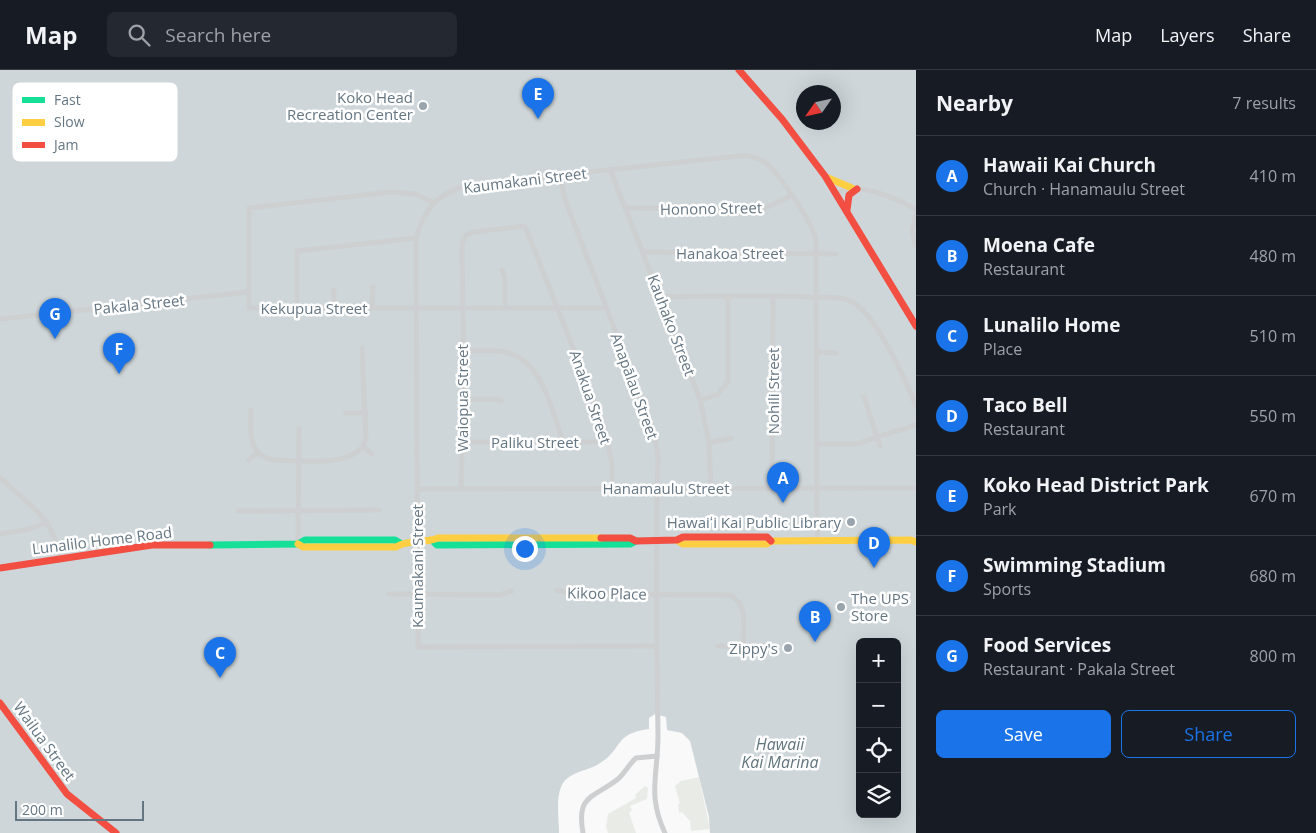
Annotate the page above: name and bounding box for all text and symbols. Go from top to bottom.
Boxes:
search box [107,12,457,57]
text: Map [25,18,77,51]
icon: search [125,21,153,49]
text: Search here [165,22,271,48]
text: Map [1095,23,1132,47]
text: Layers [1160,23,1215,47]
text: Share [1243,23,1291,47]
pin: E [522,78,554,119]
legend [12,82,178,162]
north arrow [796,85,841,130]
place label: Koko Head Recreation Center [287,87,413,124]
text: Nearby [936,89,1013,117]
text: Fast [54,90,81,109]
text: 7 results [1232,92,1296,114]
marker: Koko Head Recreation Center [417,100,429,112]
text: Slow [54,112,85,131]
text: Jam [52,135,79,154]
text: Hawaii Kai Church [983,152,1156,178]
street label: Kaumakani Street [462,163,588,197]
text: A [946,165,958,187]
text: 410 m [1250,165,1296,187]
text: Church · Hanamaulu Street [983,178,1185,200]
street label: Honono Street [660,197,762,219]
text: Moena Cafe [983,232,1095,258]
street label: Hanakoa Street [676,243,784,263]
text: B [947,245,957,267]
text: 480 m [1250,245,1296,267]
text: Restaurant [983,258,1065,280]
street label: Kauhako Street [643,271,701,379]
street label: Pakala Street [92,289,186,319]
pin: G [39,298,71,339]
street label: Kekupua Street [260,298,368,318]
text: Lunalilo Home [983,312,1120,338]
text: C [947,325,957,347]
text: 510 m [1250,325,1296,347]
street label: Anapālau Street [607,330,663,442]
pin: F [103,333,135,374]
text: Place [983,338,1022,360]
street label: Waiopua Street [452,344,472,452]
street label: Anakua Street [566,347,616,447]
street label: Nohili Street [763,348,783,434]
text: Taco Bell [983,392,1068,418]
text: D [946,405,958,427]
text: 550 m [1250,405,1296,427]
text: Restaurant [983,418,1065,440]
street label: Paliku Street [491,432,579,452]
pin: A [767,462,799,503]
text: Koko Head District Park [983,472,1209,498]
street label: Hanamaulu Street [602,478,730,498]
text: E [948,485,956,507]
text: 670 m [1250,485,1296,507]
text: Park [983,498,1016,520]
street label: Kaumakani Street [407,504,427,628]
place label: Hawaiʻi Kai Public Library [667,512,841,532]
marker: Hawaiʻi Kai Public Library [845,516,857,528]
street label: Lunalilo Home Road [31,521,173,559]
pin: D [858,527,890,568]
your location [512,536,538,562]
text: Swimming Stadium [983,552,1166,578]
text: F [948,565,956,587]
text: 680 m [1250,565,1296,587]
text: Sports [983,578,1031,600]
street label: Kikoo Place [567,582,647,604]
place label: The UPS Store [851,588,909,625]
pin: B [799,601,831,642]
marker: The UPS Store [835,601,847,613]
text: Food Services [983,632,1111,658]
pin: C [204,637,236,678]
place label: Zippy's [729,638,778,658]
map controls [856,638,901,818]
button: + [856,638,901,683]
marker: Zippy's [782,642,794,654]
text: G [946,645,958,667]
text: 800 m [1250,645,1296,667]
text: Restaurant · Pakala Street [983,658,1175,680]
button: − [856,683,901,728]
street label: Wailua Street [10,697,80,785]
button: Save [936,710,1111,758]
button: Share [1121,710,1296,758]
button: locate [856,728,901,773]
water label: Hawaii Kai Marina [741,733,819,773]
button: layers [856,773,901,818]
scale bar [15,798,144,821]
text: 200 m [22,800,63,819]

